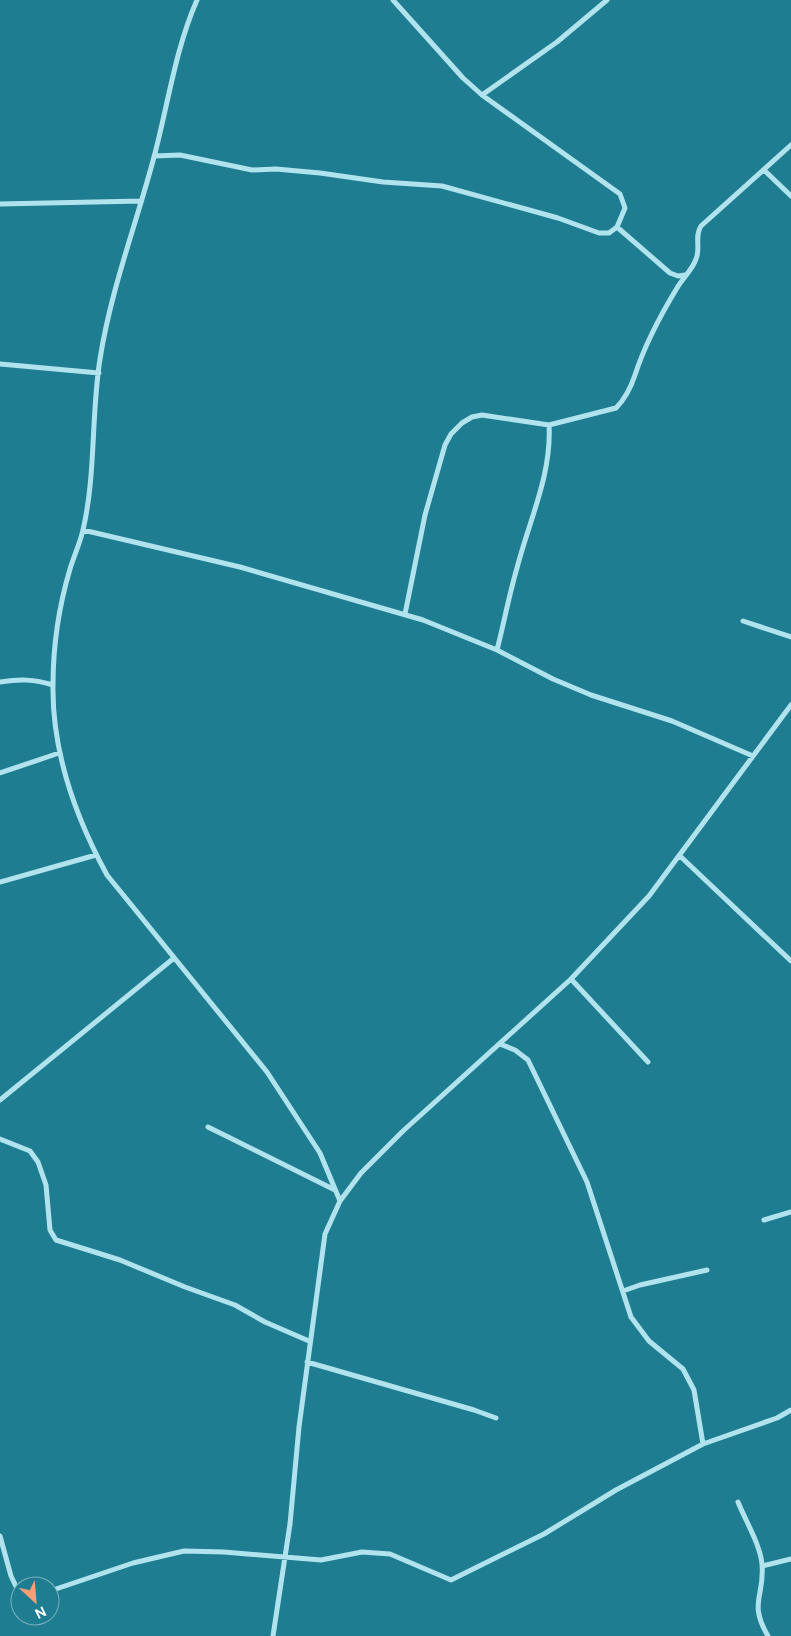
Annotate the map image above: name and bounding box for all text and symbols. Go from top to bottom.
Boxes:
north arrow [10,1576,60,1626]
text: N [32,1602,49,1623]

